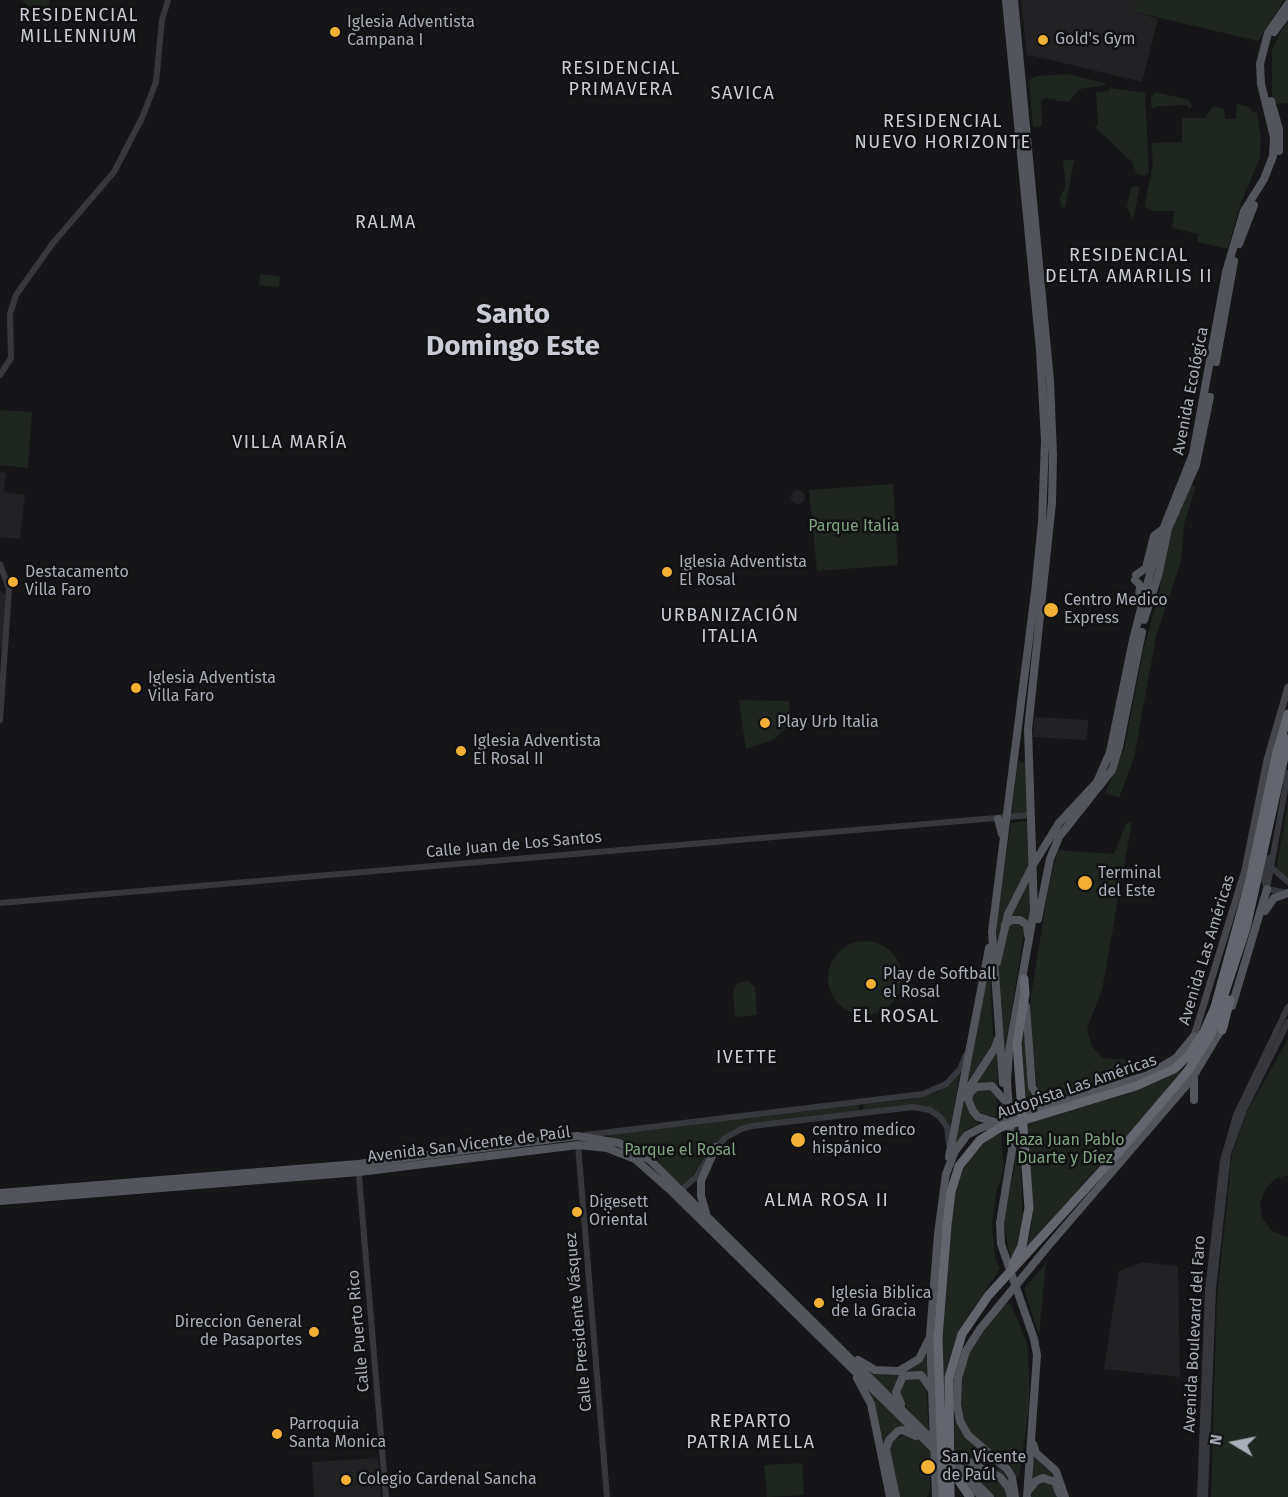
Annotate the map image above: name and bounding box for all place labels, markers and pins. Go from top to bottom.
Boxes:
place label: Iglesia Adventista Campana I [347,13,475,51]
marker: Iglesia Adventista Campana I [328,25,342,39]
place label: Gold's Gym [1055,30,1135,50]
marker: Gold's Gym [1036,33,1050,47]
place label: Iglesia Adventista El Rosal [679,553,807,591]
place label: Destacamento Villa Faro [25,563,129,601]
marker: Iglesia Adventista El Rosal [660,565,674,579]
marker: Destacamento Villa Faro [6,575,20,589]
place label: Centro Medico Express [1064,591,1168,629]
marker: Centro Medico Express [1042,601,1060,619]
place label: Iglesia Adventista Villa Faro [148,669,276,707]
marker: Iglesia Adventista Villa Faro [129,681,143,695]
place label: Play Urb Italia [777,713,879,733]
marker: Play Urb Italia [758,716,772,730]
place label: Iglesia Adventista El Rosal II [473,732,601,770]
marker: Iglesia Adventista El Rosal II [454,744,468,758]
place label: Terminal del Este [1098,864,1161,902]
marker: Terminal del Este [1076,874,1094,892]
place label: Play de Softball el Rosal [883,965,996,1003]
marker: Play de Softball el Rosal [864,977,878,991]
place label: centro medico hispánico [812,1121,916,1159]
marker: centro medico hispánico [789,1131,807,1149]
place label: Digesett Oriental [589,1193,648,1231]
marker: Digesett Oriental [570,1205,584,1219]
place label: Iglesia Biblica de la Gracia [831,1284,931,1322]
marker: Iglesia Biblica de la Gracia [812,1296,826,1310]
place label: Direccion General de Pasaportes [175,1313,302,1351]
marker: Direccion General de Pasaportes [307,1325,321,1339]
place label: Parroquia Santa Monica [289,1415,386,1453]
marker: Parroquia Santa Monica [270,1427,284,1441]
place label: San Vicente de Paúl [942,1448,1026,1486]
marker: San Vicente de Paúl [919,1458,937,1476]
place label: Colegio Cardenal Sancha [358,1470,537,1490]
marker: Colegio Cardenal Sancha [339,1473,353,1487]

